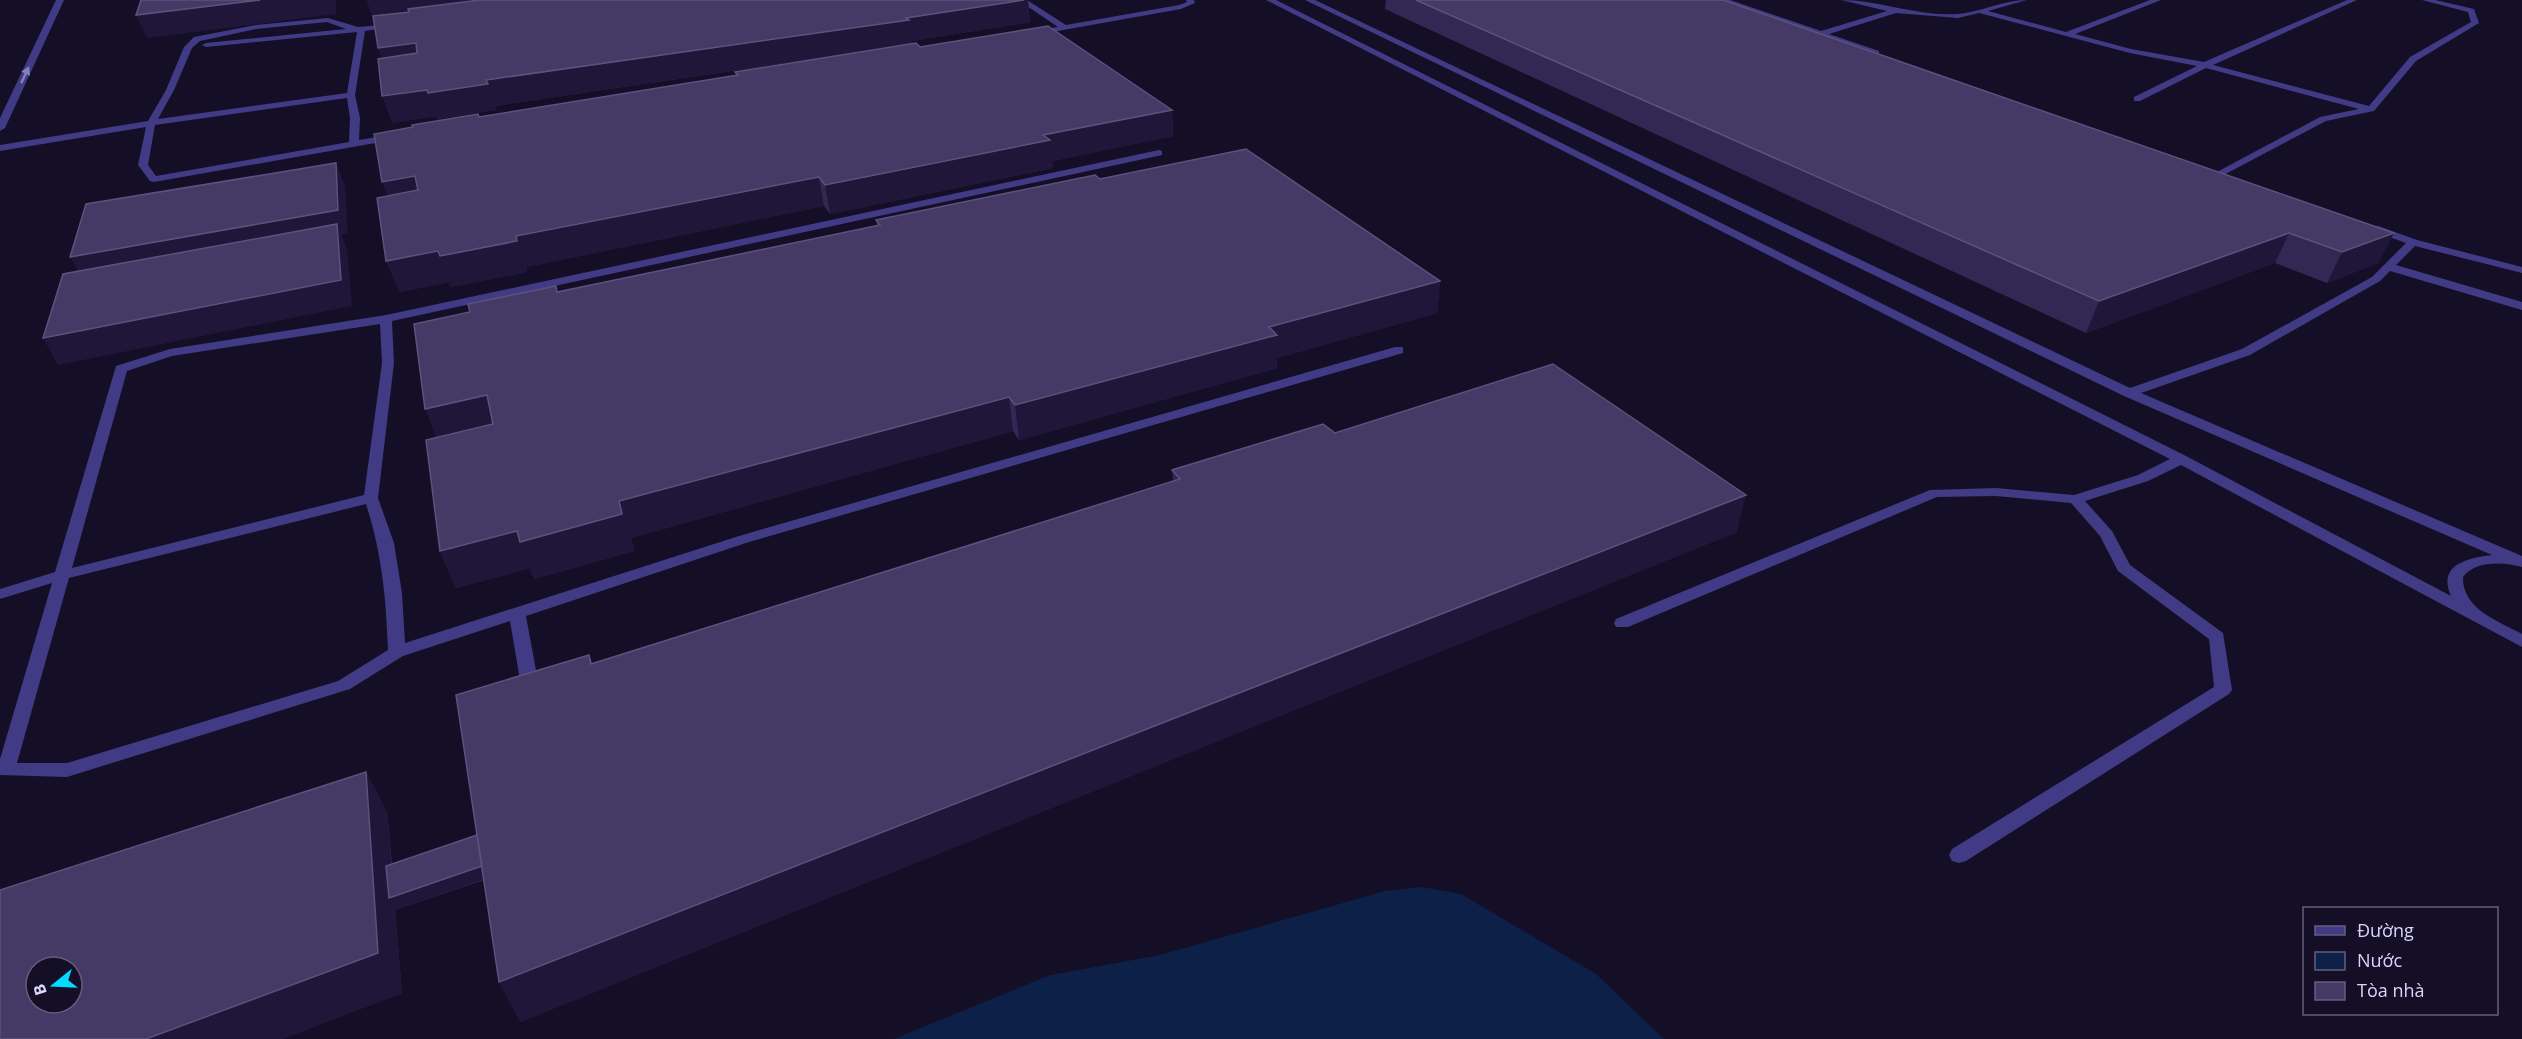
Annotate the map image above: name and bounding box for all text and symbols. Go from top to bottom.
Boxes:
one-way arrow [20,67,29,84]
legend [2303,907,2498,1015]
text: Đường [2357,918,2414,942]
text: Nước [2357,948,2402,972]
north arrow [24,955,84,1015]
text: Tòa nhà [2357,978,2425,1002]
text: B [28,981,52,998]

